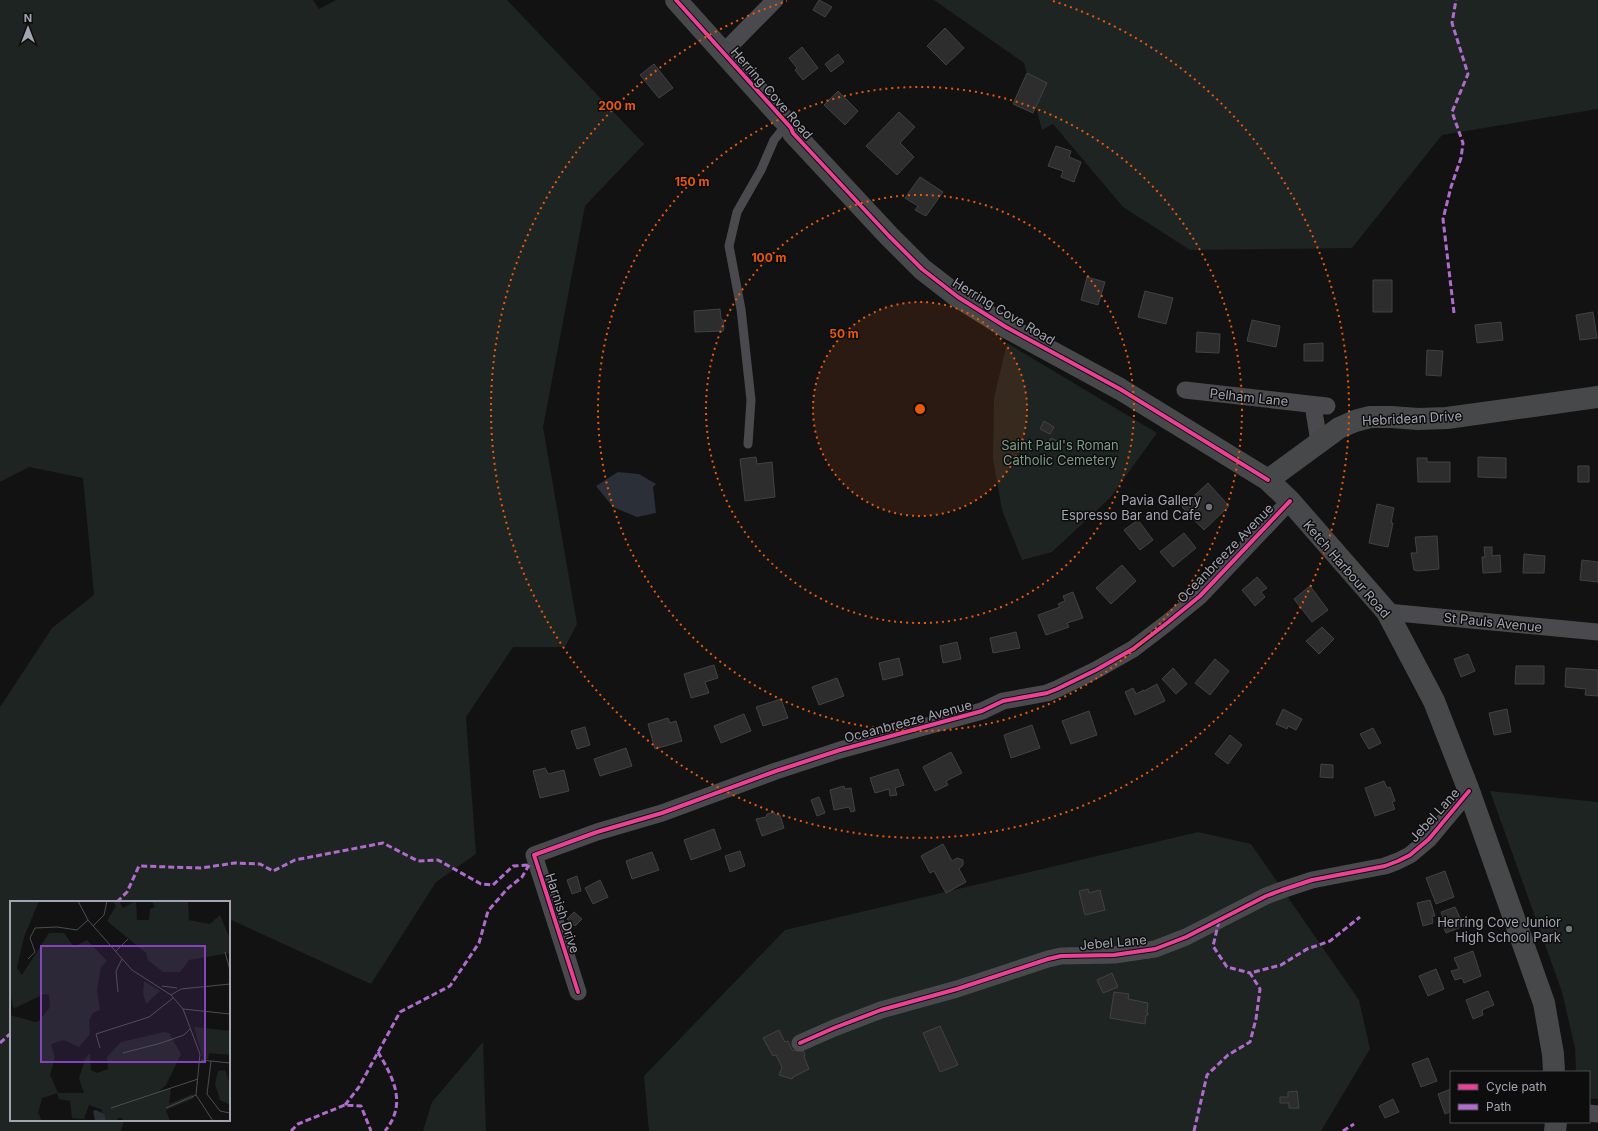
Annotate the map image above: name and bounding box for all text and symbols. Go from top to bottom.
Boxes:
north arrow [8,8,48,48]
text: N [24,11,32,25]
street label: Herring Cove Road [728,44,816,142]
text: 200 m [598,98,636,113]
text: 150 m [675,174,709,189]
text: 100 m [751,250,787,265]
street label: Herring Cove Road [950,274,1058,348]
text: 50 m [829,326,859,341]
street label: Pelham Lane [1209,385,1289,409]
centre of rings [913,402,927,416]
street label: Hebridean Drive [1362,407,1462,429]
park label: Saint Paul's Roman Catholic Cemetery [1001,437,1119,468]
place label: Pavia Gallery Espresso Bar and Cafe [1061,492,1201,523]
street label: Oceanbreeze Avenue [1174,500,1276,606]
marker: Pavia Gallery Espresso Bar and Cafe [1204,502,1214,512]
street label: Ketch Harbour Road [1300,517,1394,621]
street label: St Pauls Avenue [1443,609,1543,635]
street label: Oceanbreeze Avenue [842,696,974,746]
street label: Jebel Lane [1406,785,1462,845]
street label: Harnish Drive [543,871,583,955]
inset map [10,901,230,1121]
place label: Herring Cove Junior High School Park [1437,914,1561,945]
marker: Herring Cove Junior High School Park [1564,924,1574,934]
street label: Jebel Lane [1079,931,1147,953]
legend [1450,1071,1590,1123]
text: Cycle path [1486,1079,1547,1094]
text: Path [1486,1099,1511,1114]

